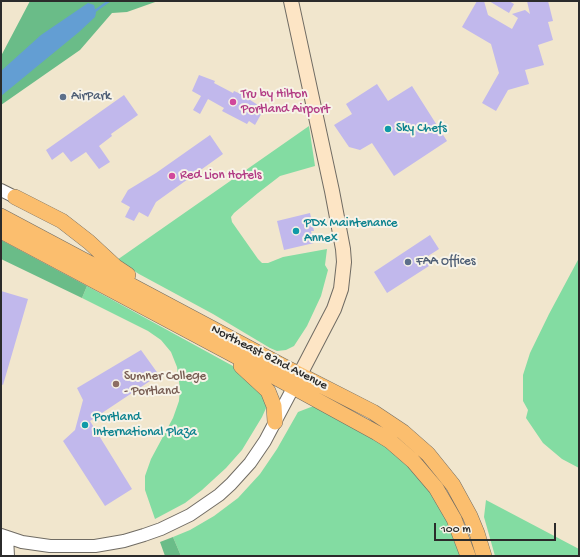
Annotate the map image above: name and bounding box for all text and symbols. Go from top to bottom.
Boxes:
place label: Tru by Hilton Portland Airport [241,87,330,118]
place label: AirPark [71,89,111,105]
marker: AirPark [58,92,68,102]
marker: Tru by Hilton Portland Airport [228,97,238,107]
place label: Sky Chefs [396,121,447,137]
marker: Sky Chefs [383,124,393,134]
place label: Red Lion Hotels [180,168,262,184]
marker: Red Lion Hotels [167,171,177,181]
place label: PDX Maintenance Annex [304,216,398,247]
marker: PDX Maintenance Annex [291,226,301,236]
place label: FAA Offices [416,254,476,270]
marker: FAA Offices [403,257,413,267]
street label: Northeast 82nd Avenue [208,322,330,394]
place label: Sumner College - Portland [124,369,206,400]
marker: Sumner College - Portland [111,379,121,389]
place label: Portland International Plaza [93,410,197,441]
marker: Portland International Plaza [80,420,90,430]
scale bar [436,515,558,541]
text: 100 m [441,523,471,537]

